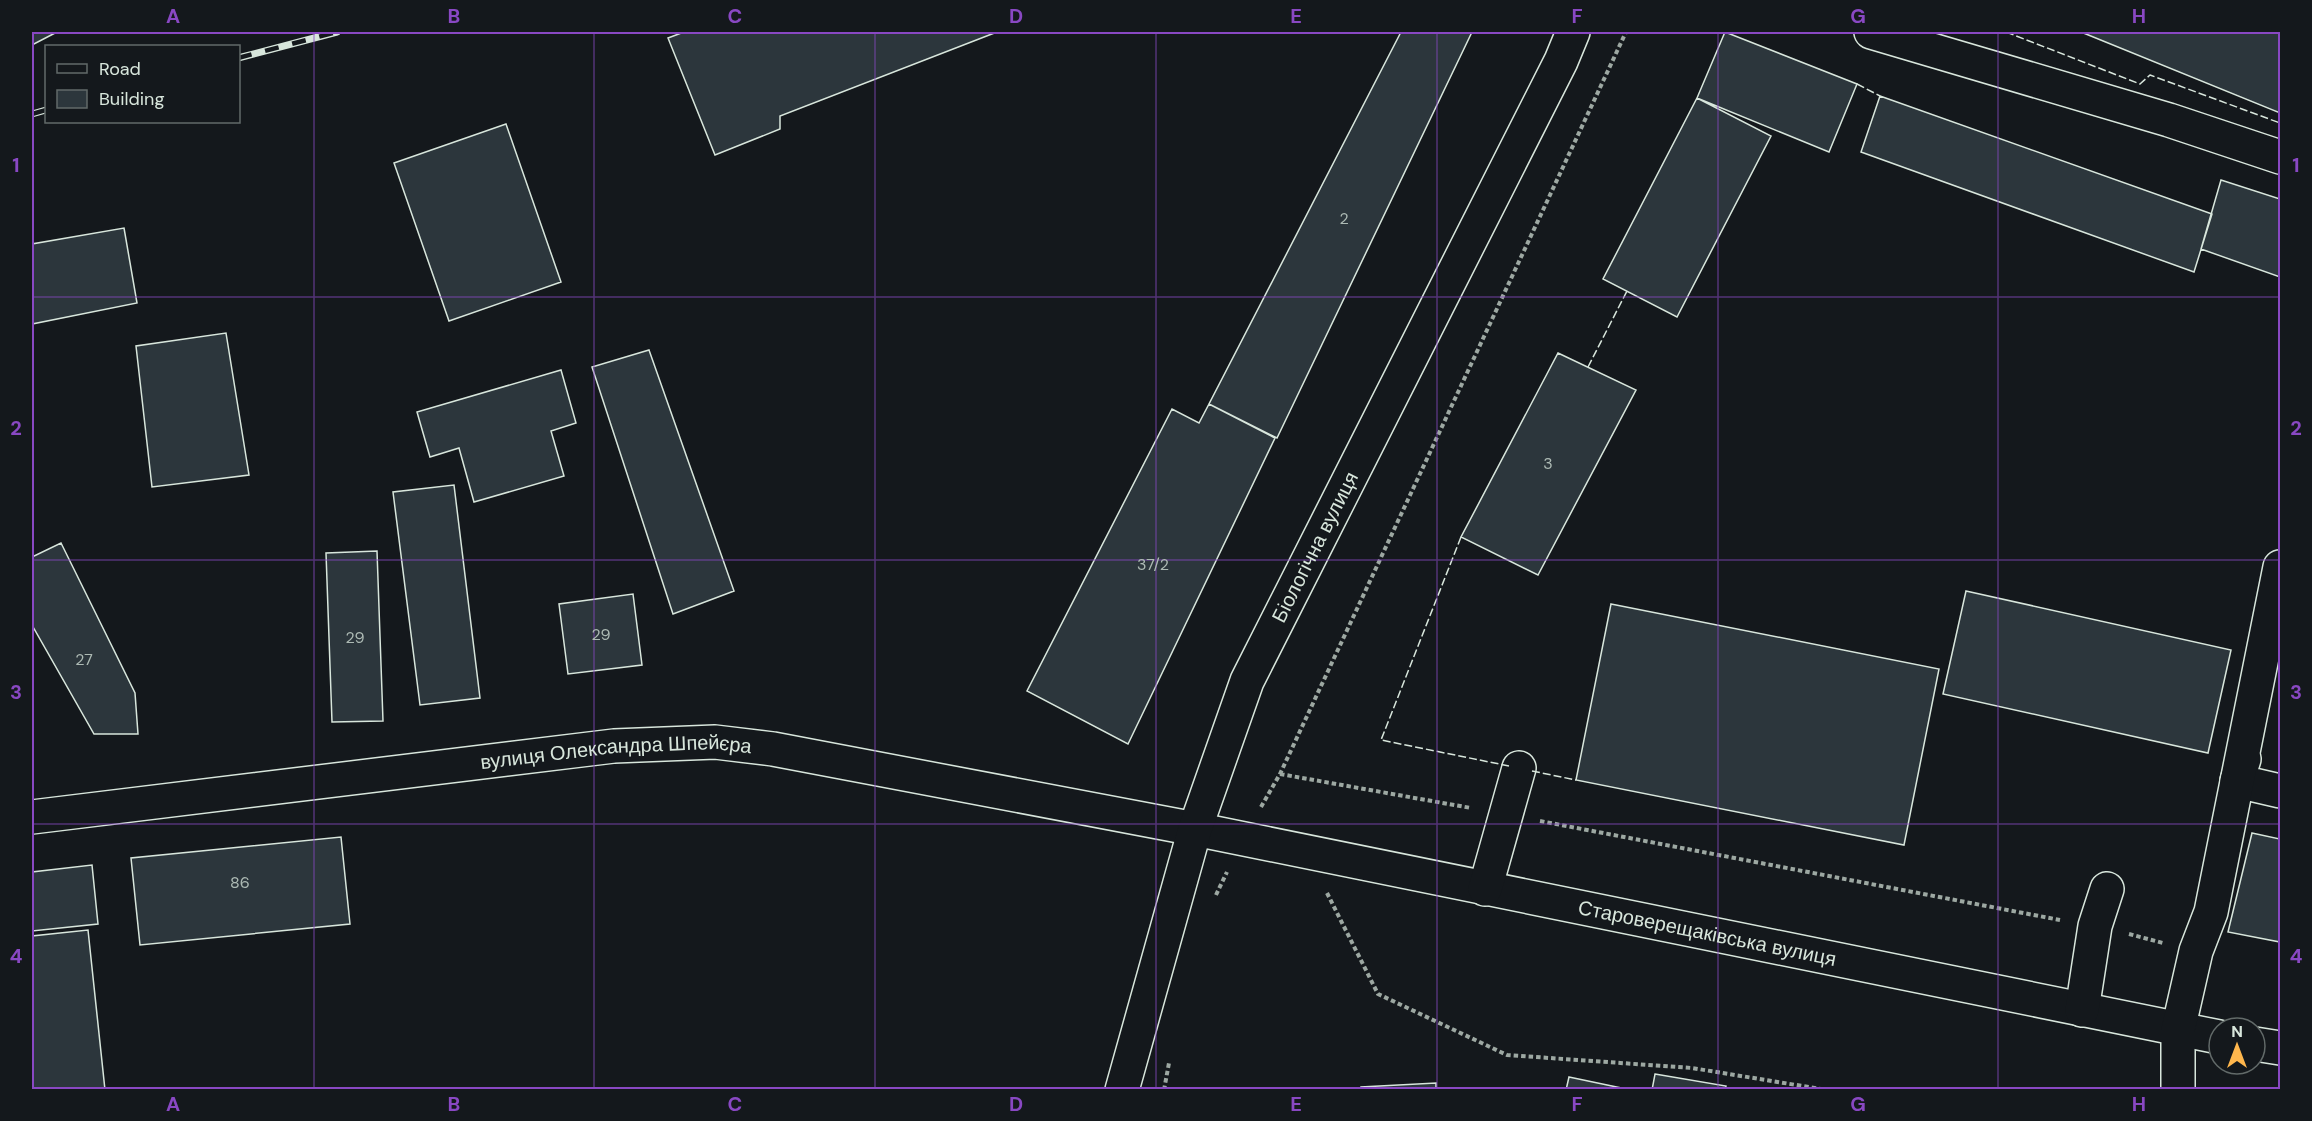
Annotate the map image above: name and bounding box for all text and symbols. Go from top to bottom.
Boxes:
text: A [166,3,180,29]
text: B [448,3,460,29]
text: C [728,3,742,29]
text: D [1009,3,1023,29]
text: E [1290,3,1302,29]
text: F [1571,3,1583,29]
text: G [1850,3,1866,29]
text: H [2132,3,2146,29]
legend [45,45,240,123]
text: Road [99,57,141,81]
text: Building [99,87,164,111]
text: 1 [12,152,20,178]
text: 1 [2292,152,2300,178]
house number: 2 [1339,208,1349,229]
text: 2 [10,415,22,441]
text: 2 [2290,415,2302,441]
house number: 3 [1543,453,1553,474]
street label: Біологічна вулиця [1266,467,1364,627]
house number: 37/2 [1137,554,1169,575]
house number: 29 [591,624,611,645]
house number: 29 [345,627,365,648]
house number: 27 [75,649,93,670]
text: 3 [10,679,22,705]
text: 3 [2290,679,2302,705]
street label: вулиця Олександра Шпейєра [479,729,754,775]
house number: 86 [230,872,250,893]
street label: Староверещаківська вулиця [1576,894,1839,972]
text: 4 [10,943,23,969]
text: 4 [2290,943,2303,969]
north arrow [2207,1016,2267,1076]
text: N [2231,1021,2243,1042]
text: A [166,1091,180,1117]
text: B [448,1091,460,1117]
text: C [728,1091,742,1117]
text: D [1009,1091,1023,1117]
text: E [1290,1091,1302,1117]
text: F [1571,1091,1583,1117]
text: G [1850,1091,1866,1117]
text: H [2132,1091,2146,1117]

